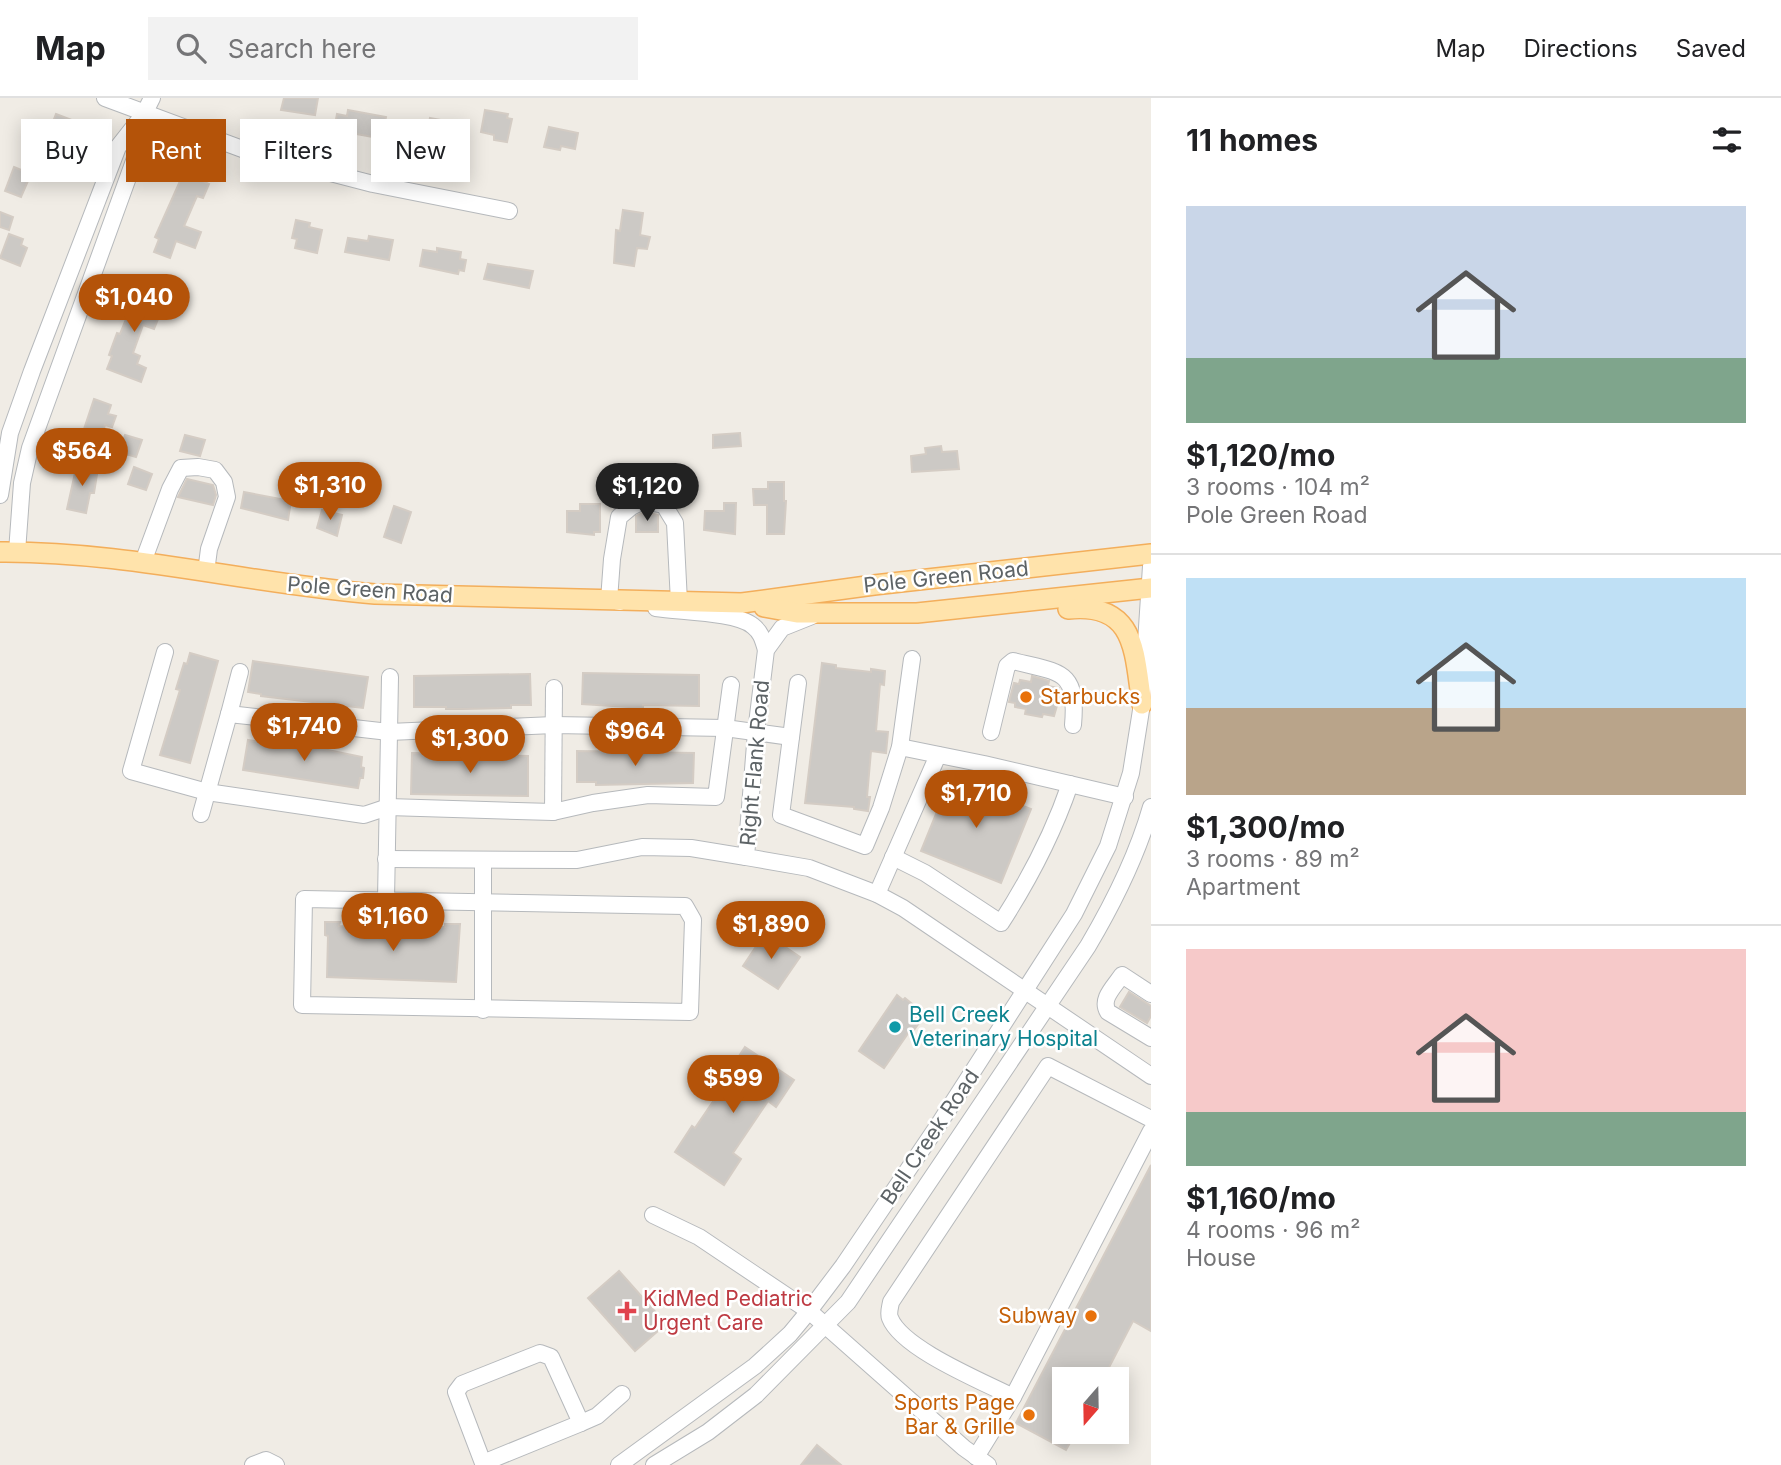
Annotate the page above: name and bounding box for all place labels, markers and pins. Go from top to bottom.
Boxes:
pin: $1,040 [77,274,191,334]
pin: $564 [41,428,123,488]
pin: $1,310 [273,462,387,522]
pin: $1,120 [590,464,704,523]
place label: Starbucks [1040,684,1140,709]
marker: Starbucks [1018,689,1034,705]
pin: $1,740 [247,704,361,763]
pin: $964 [594,708,676,768]
pin: $1,300 [413,716,527,775]
pin: $1,710 [919,770,1033,830]
pin: $1,160 [336,894,450,953]
pin: $1,890 [714,902,828,961]
place label: Bell Creek Veterinary Hospital [909,1002,1098,1051]
marker: Bell Creek Veterinary Hospital [887,1019,903,1035]
pin: $599 [692,1056,774,1115]
place label: KidMed Pediatric Urgent Care [643,1286,813,1335]
marker: KidMed Pediatric Urgent Care [617,1301,637,1321]
place label: Subway [998,1303,1077,1328]
marker: Subway [1083,1308,1099,1324]
place label: Sports Page Bar & Grille [894,1390,1015,1439]
marker: Sports Page Bar & Grille [1021,1407,1037,1423]

